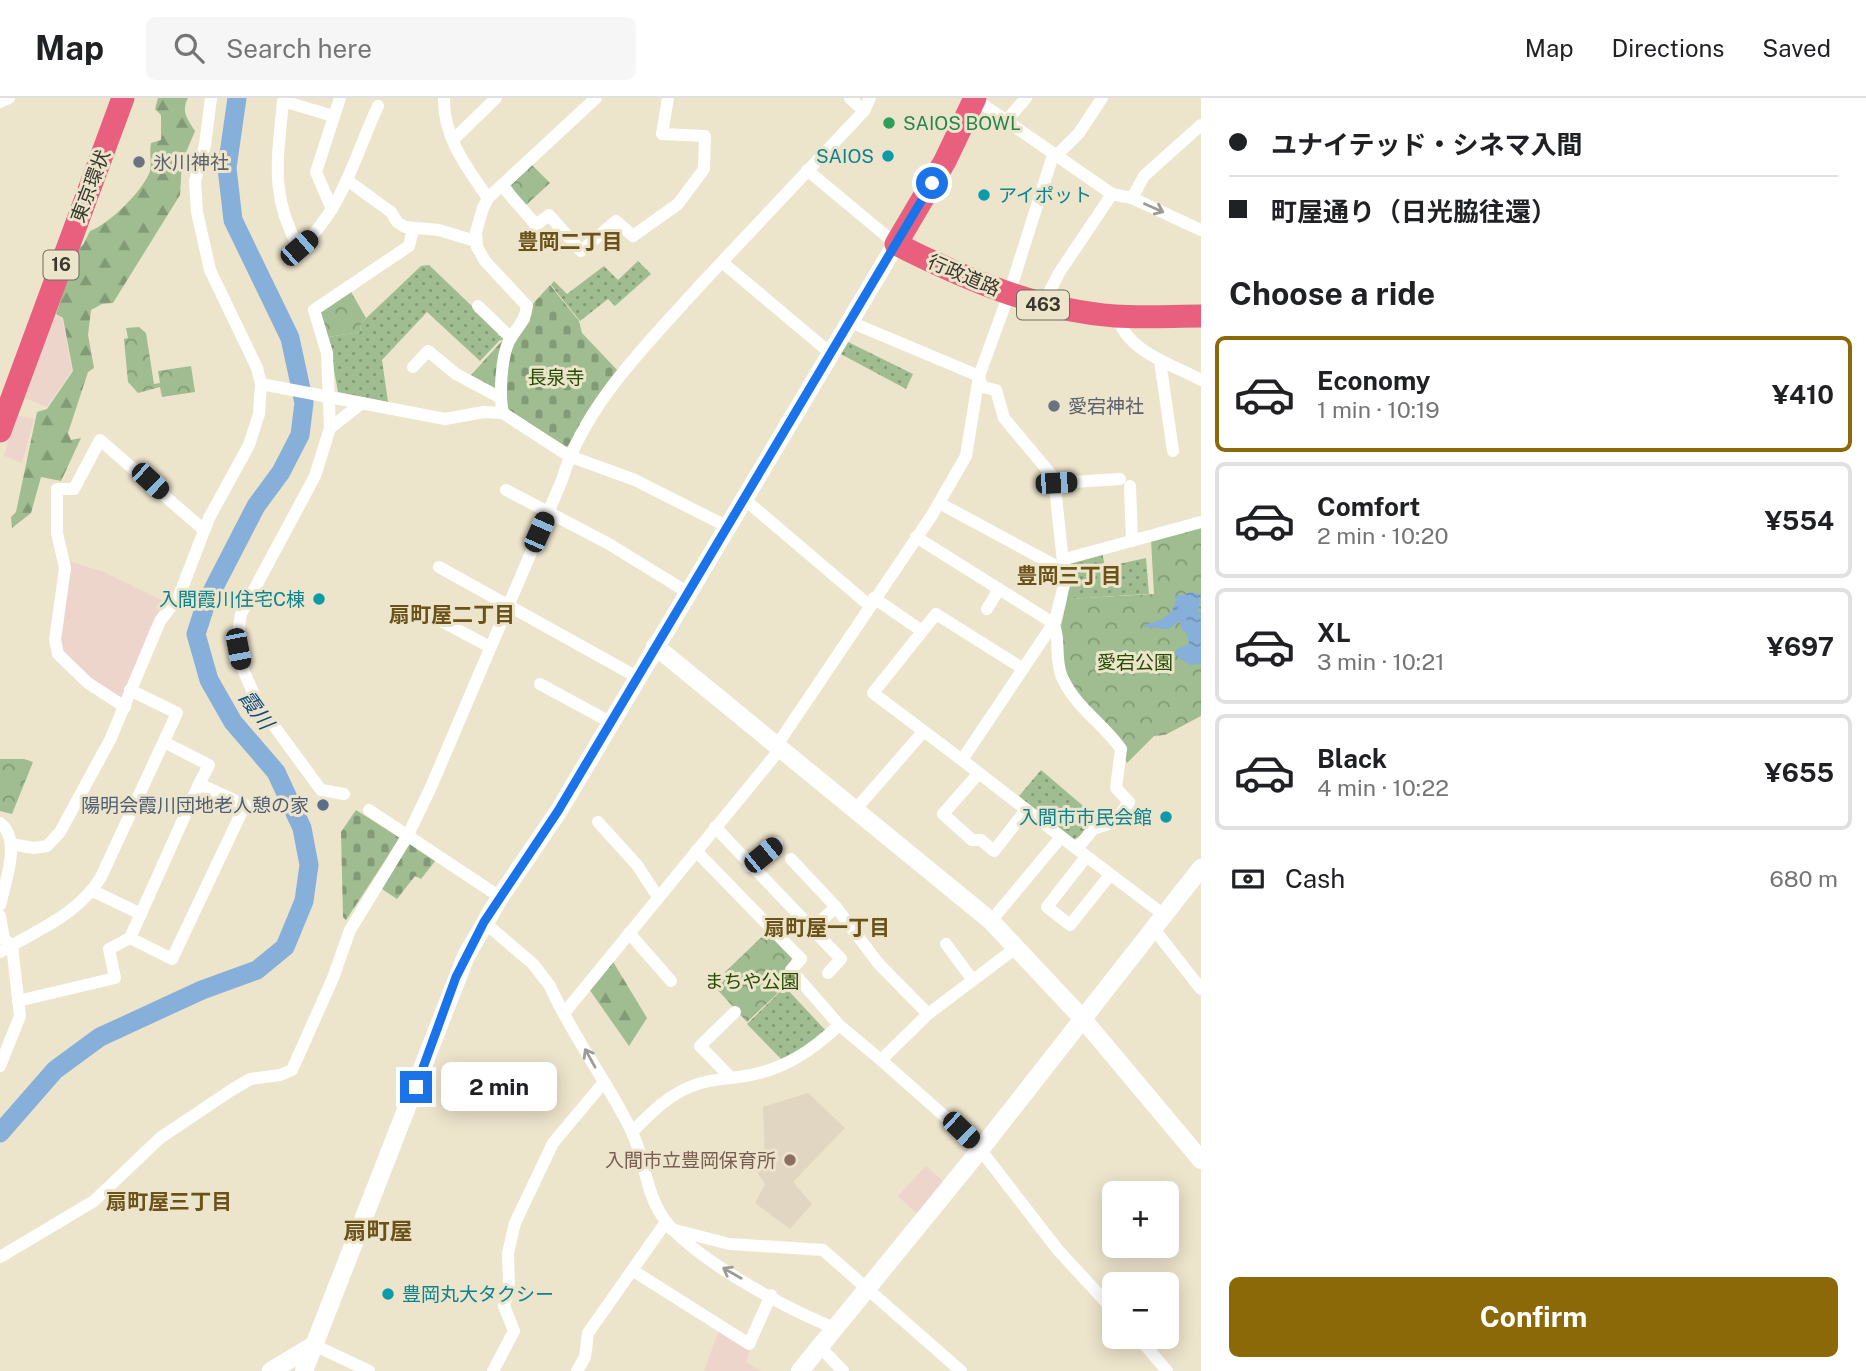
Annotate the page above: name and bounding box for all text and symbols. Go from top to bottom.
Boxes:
search box [146,17,636,80]
text: Map [35,29,104,67]
icon: search [170,29,208,67]
text: Search here [226,33,372,64]
text: Map [1525,34,1574,62]
text: Directions [1612,34,1724,62]
text: Saved [1762,34,1831,62]
place label: SAIOS BOWL [903,112,1021,134]
marker: SAIOS BOWL [881,115,897,131]
text: ユナイテッド・シネマ入間 [1271,129,1582,160]
place label: SAIOS [816,145,874,167]
street label: 東京環状 [66,147,114,225]
marker: SAIOS [880,148,896,164]
place label: 氷川神社 [153,151,229,173]
marker: 氷川神社 [131,154,147,170]
route start [916,167,948,199]
place label: アイポット [998,184,1092,206]
marker: アイポット [976,187,992,203]
text: 町屋通り（日光脇往還） [1271,196,1557,227]
one-way arrow [1143,202,1164,215]
car [277,226,322,270]
district label: 豊岡二丁目 [518,229,623,254]
road number: 16 [43,250,78,280]
street label: 行政道路 [925,250,1003,300]
text: Choose a ride [1229,275,1435,312]
road number: 463 [1017,290,1069,320]
icon: car [1233,363,1296,426]
text: Economy [1317,365,1430,396]
park label: 長泉寺 [527,366,585,388]
text: ¥410 [1772,379,1834,410]
place label: 愛宕神社 [1068,395,1144,417]
text: 1 min · 10:19 [1317,396,1440,423]
marker: 愛宕神社 [1046,398,1062,414]
car [128,459,173,503]
car [1035,471,1078,495]
icon: car [1233,489,1296,552]
text: Comfort [1317,491,1420,522]
text: ¥554 [1765,505,1834,536]
car [521,509,558,555]
text: 2 min · 10:20 [1317,522,1448,549]
district label: 豊岡三丁目 [1017,563,1122,588]
place label: 入間霞川住宅C棟 [159,588,305,610]
marker: 入間霞川住宅C棟 [311,591,327,607]
district label: 扇町屋二丁目 [389,602,515,627]
icon: car [1233,615,1296,678]
text: XL [1317,617,1351,648]
car [224,626,253,672]
text: ¥697 [1767,631,1834,662]
text: 3 min · 10:21 [1317,648,1445,675]
park label: 愛宕公園 [1097,651,1173,673]
water label: 霞川 [234,685,280,736]
icon: car [1233,741,1296,804]
text: Black [1317,743,1387,774]
text: ¥655 [1765,757,1834,788]
text: 4 min · 10:22 [1317,774,1449,801]
place label: 陽明会霞川団地老人憩の家 [81,794,309,816]
marker: 陽明会霞川団地老人憩の家 [315,797,331,813]
place label: 入間市市民会館 [1019,806,1152,828]
marker: 入間市市民会館 [1158,809,1174,825]
car [741,834,786,876]
icon: cash [1229,860,1267,898]
text: Cash [1285,863,1345,894]
text: 680 m [1770,865,1838,892]
district label: 扇町屋一丁目 [764,915,890,940]
park label: まちや公園 [704,970,800,992]
one-way arrow [583,1048,597,1068]
callout: 2 min [440,1062,556,1112]
route end [400,1071,432,1103]
text: 2 min [469,1073,529,1100]
car [939,1108,984,1152]
place label: 入間市立豊岡保育所 [605,1149,776,1171]
marker: 入間市立豊岡保育所 [782,1152,798,1168]
map controls [1102,1181,1179,1349]
button: + [1102,1181,1179,1258]
district label: 扇町屋三丁目 [106,1189,232,1214]
district label: 扇町屋 [344,1217,413,1244]
one-way arrow [722,1266,742,1280]
button: − [1102,1272,1179,1349]
button: Confirm [1229,1277,1838,1357]
place label: 豊岡丸大タクシー [402,1283,554,1305]
marker: 豊岡丸大タクシー [380,1286,396,1302]

